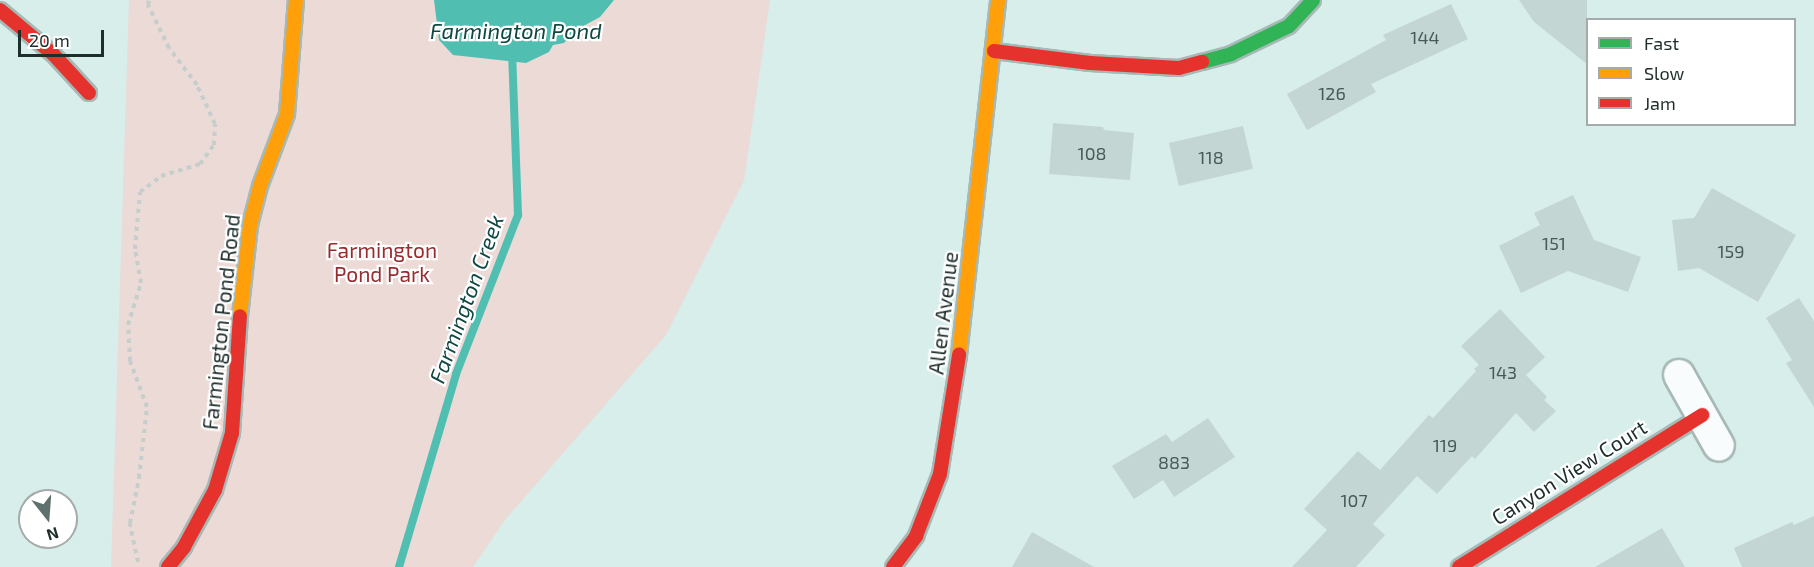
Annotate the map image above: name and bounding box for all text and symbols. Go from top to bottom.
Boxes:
scale bar [21,18,106,56]
water label: Farmington Pond [430,18,602,44]
legend [1586,18,1796,126]
house number: 144 [1410,26,1440,48]
text: 20 m [29,29,70,51]
text: Fast [1644,32,1679,54]
text: Slow [1644,62,1684,84]
house number: 126 [1318,82,1346,104]
text: Jam [1644,92,1676,114]
house number: 108 [1078,142,1106,164]
house number: 118 [1198,146,1224,168]
water label: Farmington Creek [423,211,509,387]
street label: Farmington Pond Road [197,213,245,431]
house number: 151 [1542,232,1566,254]
park label: Farmington Pond Park [327,237,437,287]
house number: 159 [1717,240,1745,262]
street label: Allen Avenue [923,250,963,376]
house number: 143 [1489,361,1517,383]
street label: Canyon View Court [1486,414,1652,530]
house number: 119 [1433,434,1457,456]
house number: 883 [1158,451,1190,473]
north arrow [18,489,78,549]
house number: 107 [1340,489,1368,511]
text: N [45,524,61,546]

